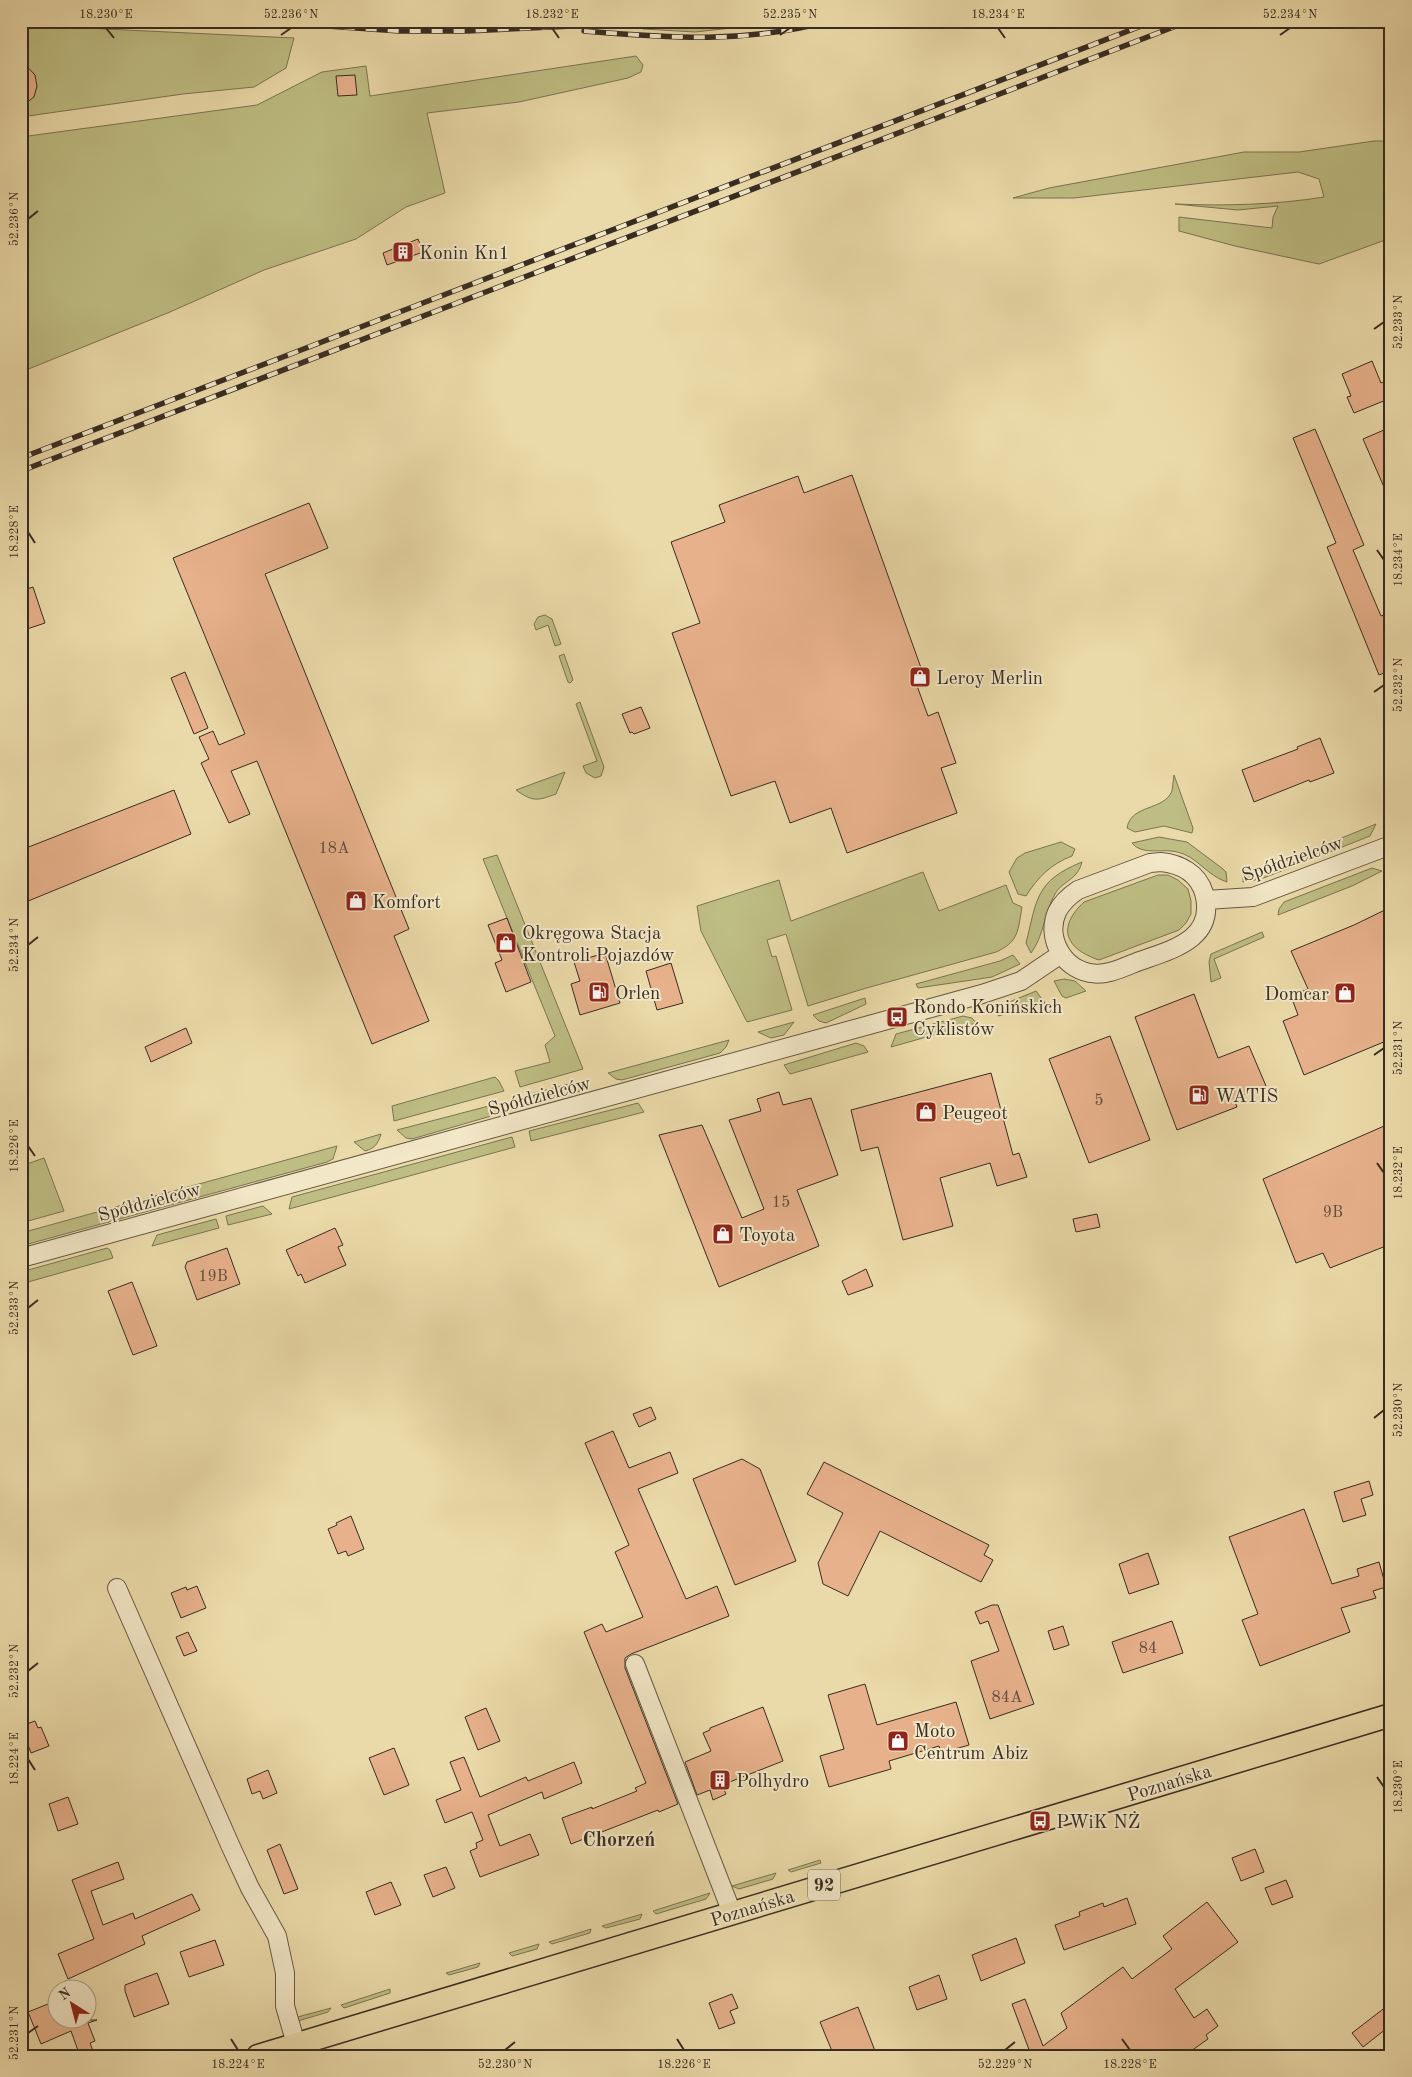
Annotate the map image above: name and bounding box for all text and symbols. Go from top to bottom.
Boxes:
text: 52.236°N [264,8,318,21]
text: 52.235°N [763,8,817,21]
text: 52.234°N [1263,8,1317,21]
text: 18.230°E [79,9,133,21]
text: 18.232°E [525,9,579,21]
text: 18.234°E [971,9,1025,21]
text: 52.236°N [8,192,21,246]
building icon: Konin Kn1 [391,240,415,264]
place label: Konin Kn1 [419,245,509,264]
text: 52.233°N [1392,295,1405,349]
text: 18.228°E [9,505,21,559]
text: 18.234°E [1393,533,1405,587]
text: 52.232°N [1392,658,1405,712]
shop icon: Leroy Merlin [908,665,932,689]
place label: Leroy Merlin [936,670,1043,689]
street label: Spółdzielców [1240,834,1346,887]
house number: 18A [319,841,349,857]
shop icon: Komfort [344,889,368,913]
place label: Komfort [372,894,441,913]
text: 52.234°N [8,918,21,972]
place label: Okręgowa Stacja Kontroli Pojazdów [522,925,675,966]
shop icon: Okręgowa Stacja Kontroli Pojazdów [494,931,518,955]
fuel station icon: Orlen [587,980,611,1004]
shop icon: Domcar [1333,981,1357,1005]
place label: Orlen [615,985,660,1004]
place label: Domcar [1264,986,1329,1005]
place label: Rondo Konińskich Cyklistów [913,999,1062,1040]
bus stop icon: Rondo Konińskich Cyklistów [885,1005,909,1029]
text: 52.231°N [1392,1021,1405,1075]
street label: Spółdzielców [486,1074,593,1120]
fuel station icon: WATIS [1187,1083,1211,1107]
place label: WATIS [1215,1088,1278,1107]
house number: 5 [1094,1093,1104,1109]
shop icon: Peugeot [914,1100,938,1124]
place label: Peugeot [942,1105,1008,1124]
text: 18.226°E [9,1119,21,1173]
text: 18.232°E [1393,1146,1405,1200]
street label: Spółdzielców [96,1180,203,1226]
house number: 15 [772,1195,790,1211]
house number: 9B [1323,1205,1343,1221]
shop icon: Toyota [711,1222,735,1246]
place label: Toyota [739,1227,796,1246]
house number: 19B [198,1269,228,1285]
text: 52.233°N [8,1281,21,1335]
text: 52.230°N [1392,1383,1405,1437]
house number: 84 [1139,1641,1157,1657]
text: 52.232°N [8,1644,21,1698]
house number: 84A [992,1690,1022,1706]
place label: Moto Centrum Abiz [914,1723,1028,1764]
shop icon: Moto Centrum Abiz [886,1729,910,1753]
text: 18.224°E [9,1732,21,1786]
text: 18.230°E [1393,1760,1405,1814]
street label: Poznańska [1125,1762,1215,1806]
building icon: Polhydro [708,1768,732,1792]
place label: Polhydro [736,1773,809,1792]
bus stop icon: PWiK NŻ [1028,1809,1052,1833]
place label: PWiK NŻ [1056,1811,1140,1833]
district label: Chorzeń [583,1831,655,1851]
road number: 92 [808,1870,840,1900]
street label: Poznańska [708,1887,798,1931]
north arrow [48,1980,98,2030]
text: N [57,1985,74,2003]
text: 52.231°N [8,2006,21,2060]
text: 52.230°N [478,2058,532,2071]
text: 52.229°N [978,2058,1032,2071]
text: 18.224°E [211,2059,265,2071]
text: 18.226°E [657,2059,711,2071]
text: 18.228°E [1103,2059,1157,2071]

